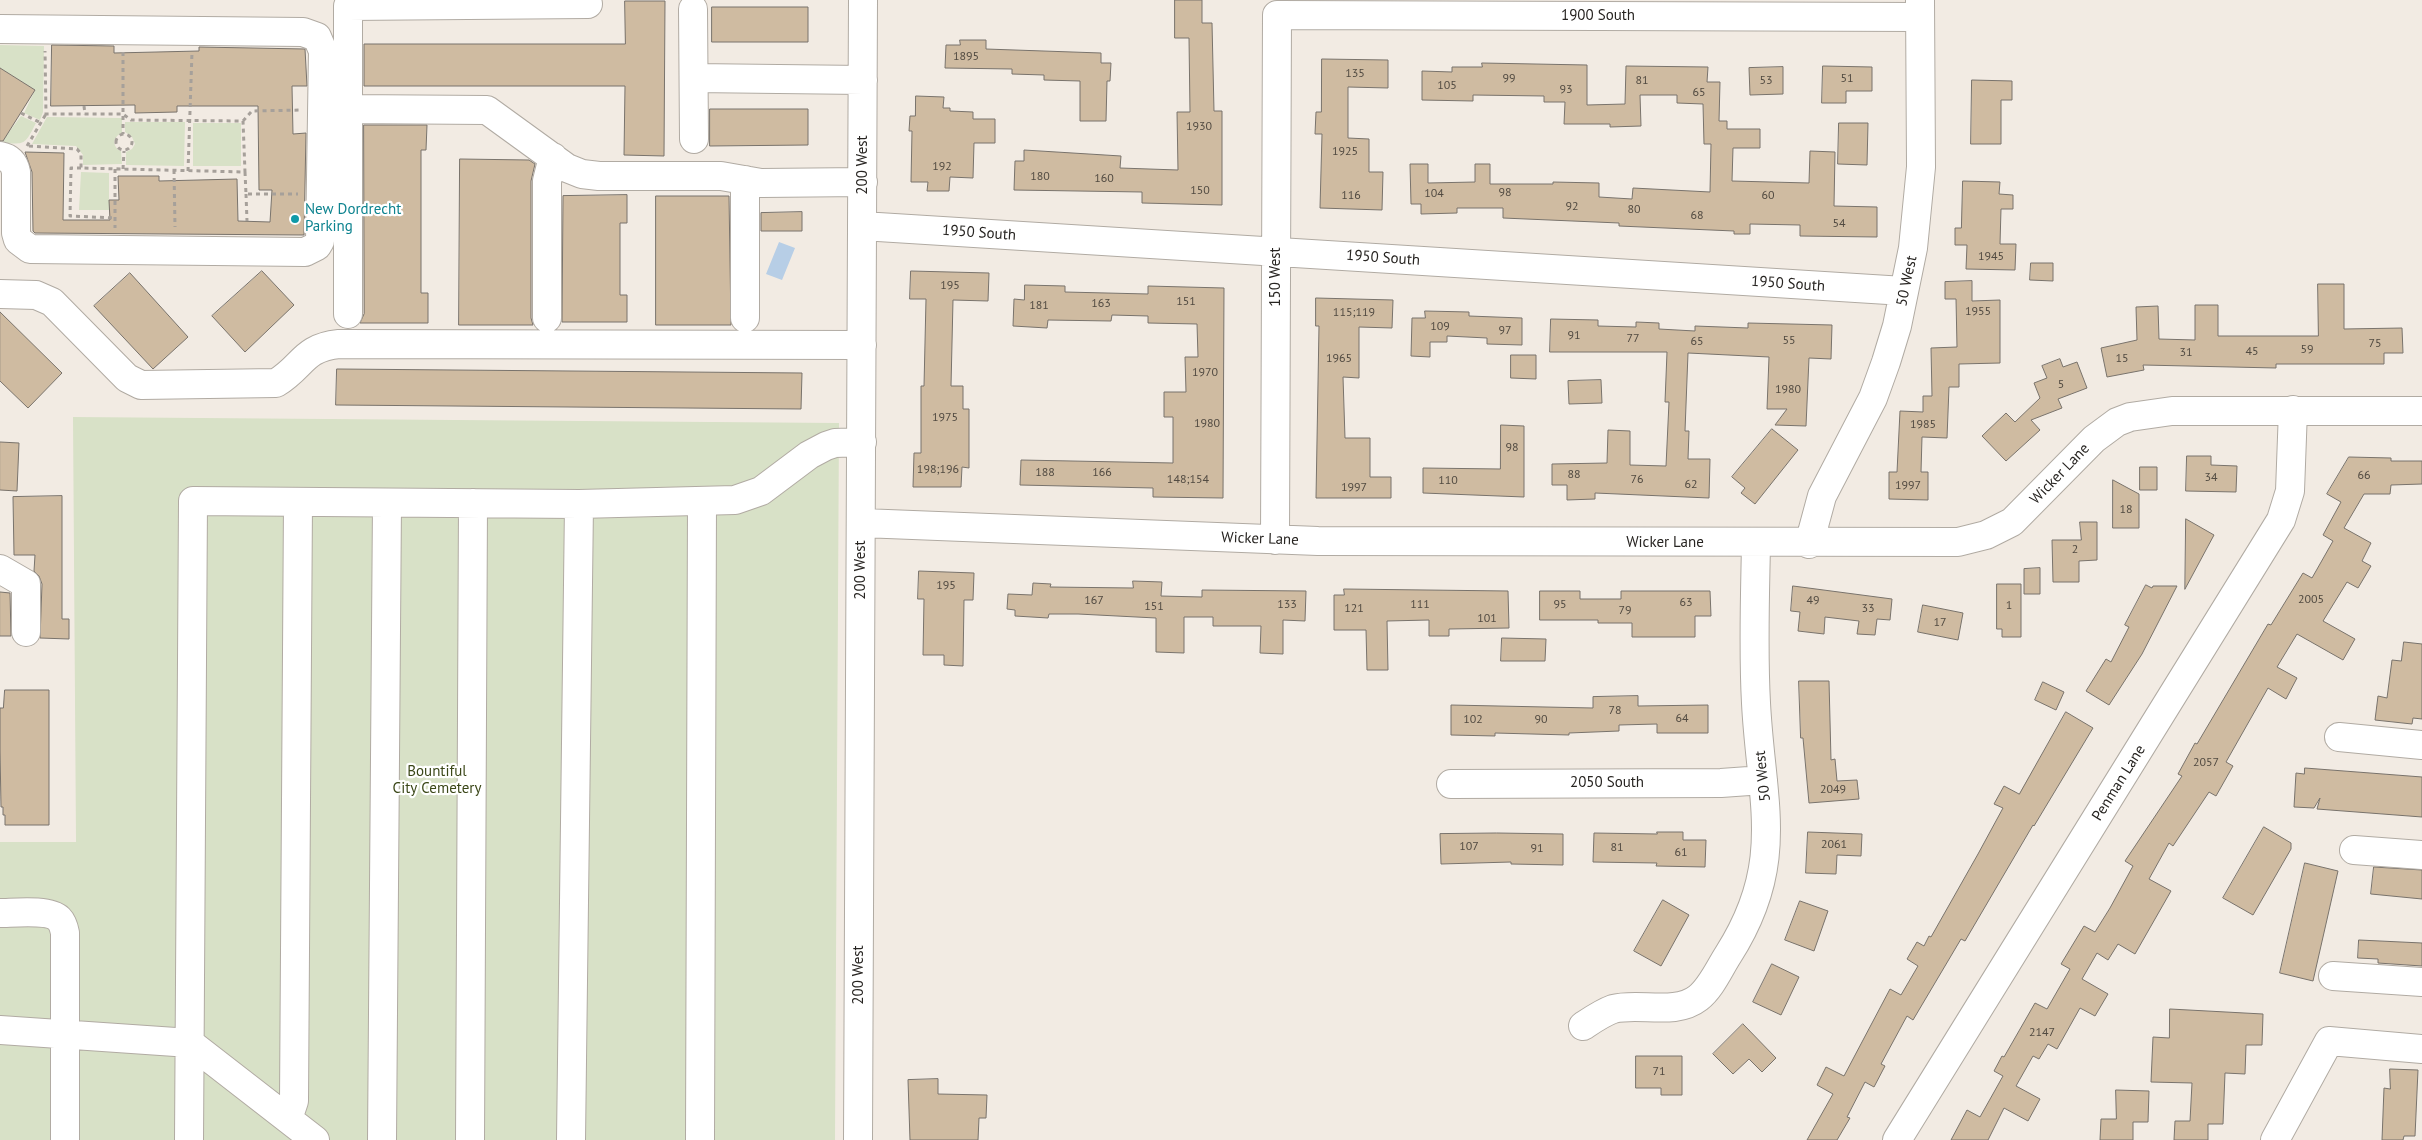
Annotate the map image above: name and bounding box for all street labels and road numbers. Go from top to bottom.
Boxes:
street label: 1900 South [1561,7,1635,25]
street label: 200 West [854,135,872,195]
street label: 1950 South [941,221,1017,245]
street label: 1950 South [1345,246,1421,270]
street label: 150 West [1267,247,1285,307]
street label: 50 West [1893,254,1921,308]
street label: 1950 South [1750,272,1826,296]
street label: Wicker Lane [2027,440,2093,508]
street label: Wicker Lane [1221,529,1299,549]
street label: Wicker Lane [1626,534,1704,552]
street label: 200 West [852,540,870,600]
street label: Penman Lane [2089,742,2149,824]
street label: 50 West [1751,750,1775,802]
street label: 2050 South [1570,774,1644,792]
street label: 200 West [850,945,868,1005]

